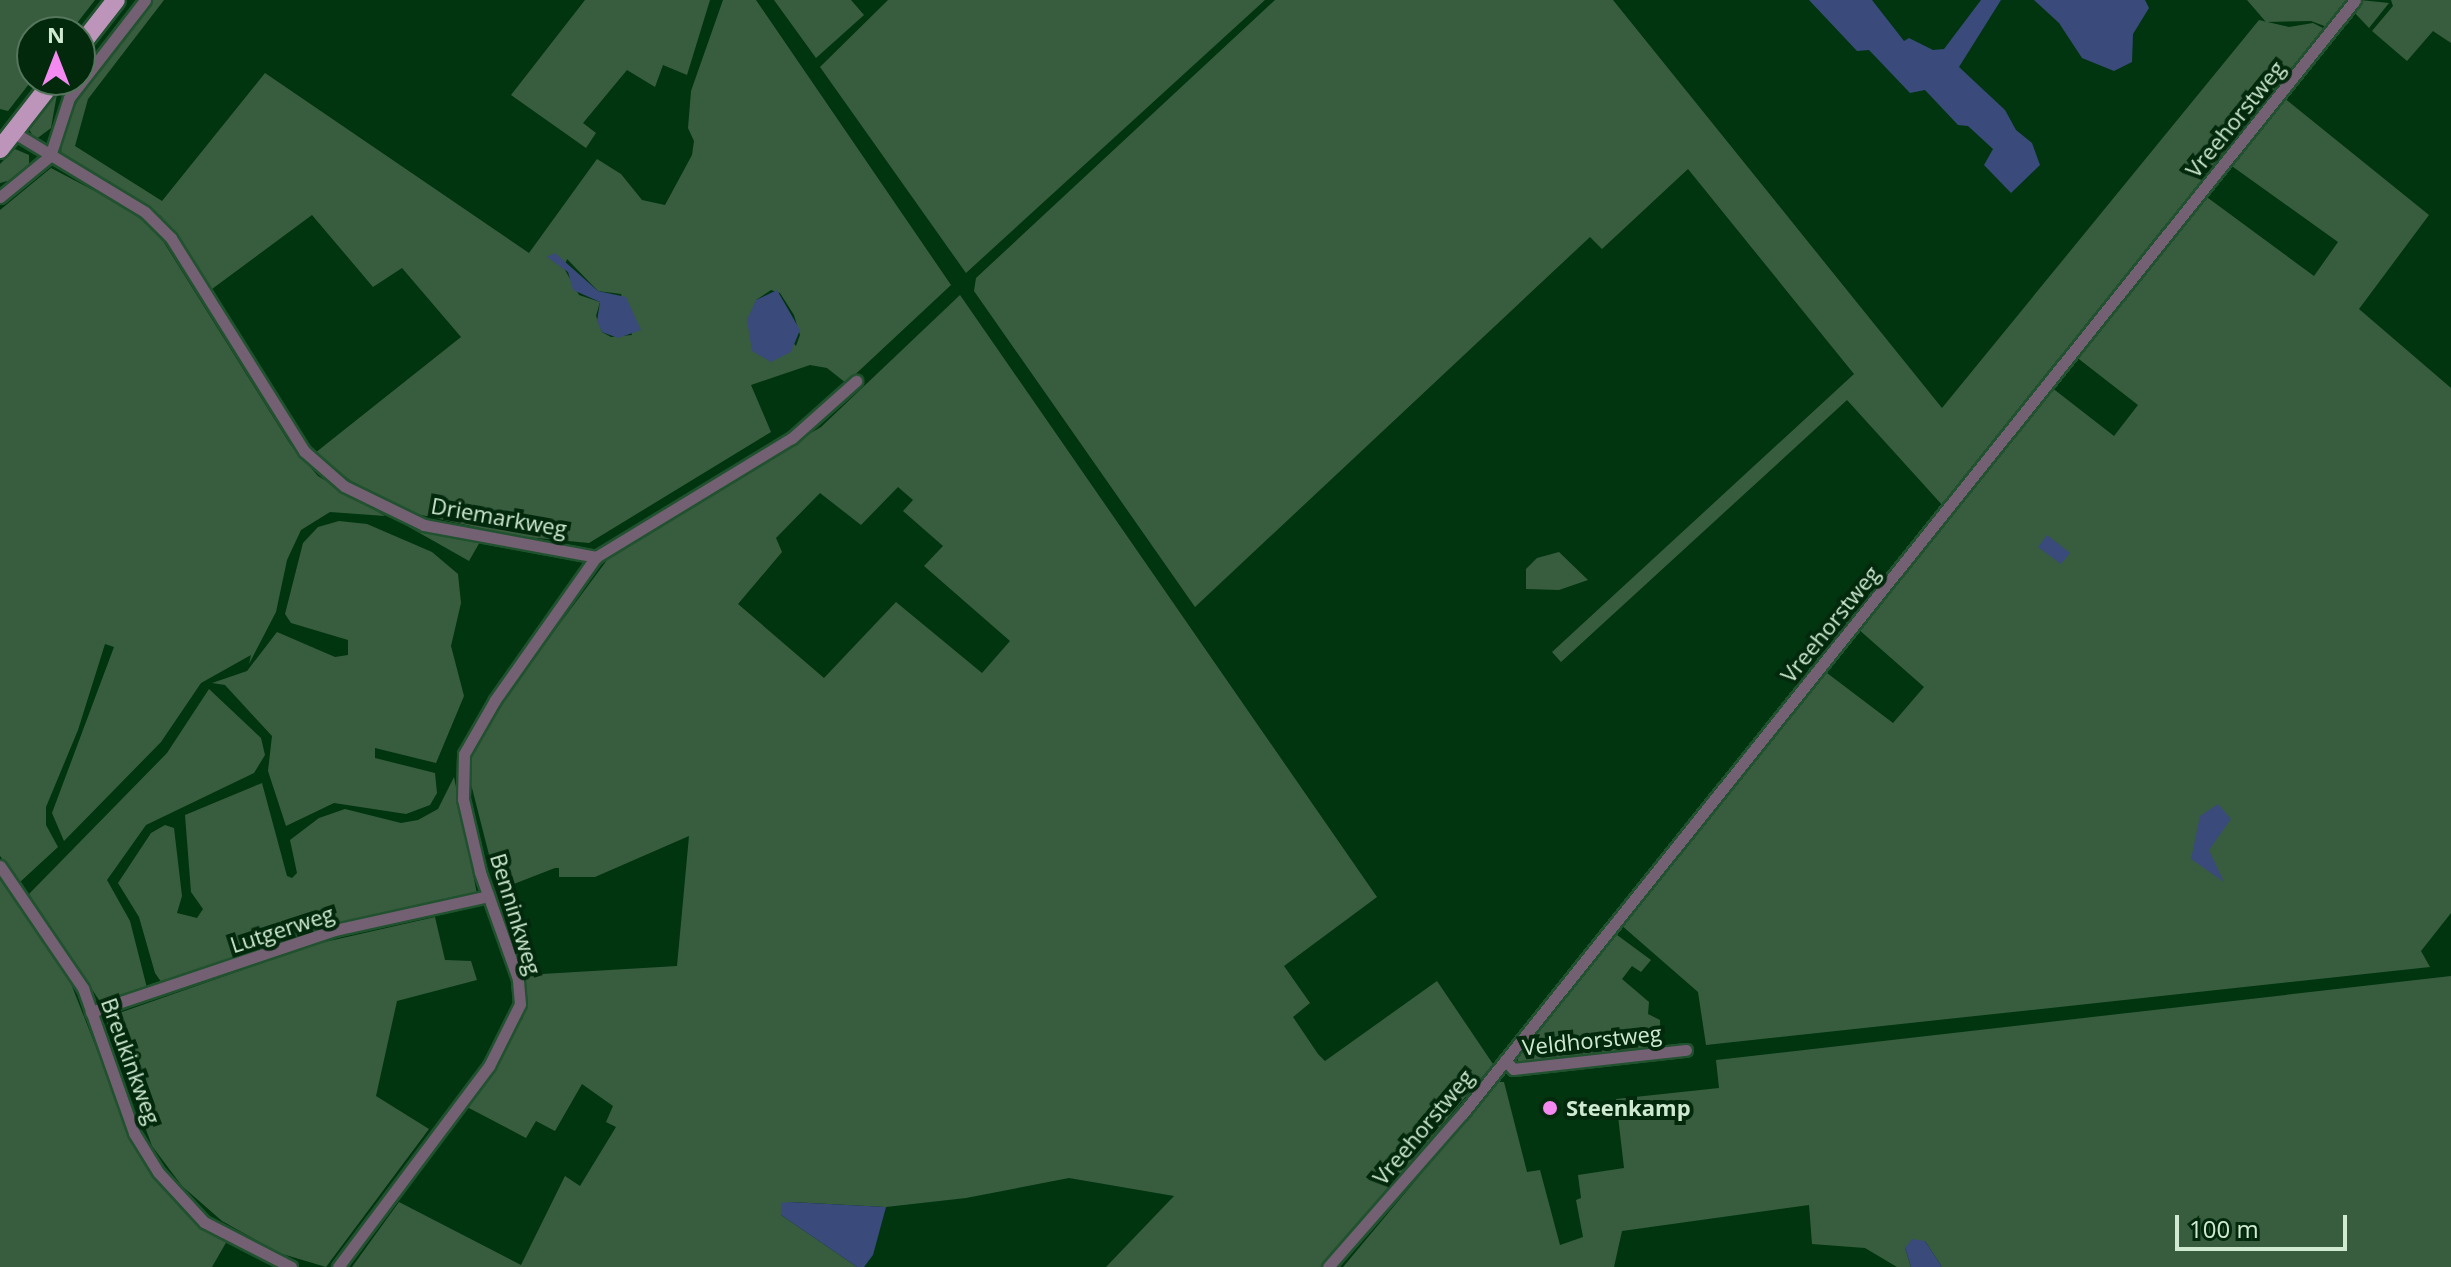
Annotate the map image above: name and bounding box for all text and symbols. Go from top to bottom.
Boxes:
north arrow [16,16,96,96]
text: N [47,19,65,49]
street label: Vreehorstweg [2180,55,2290,183]
street label: Driemarkweg [429,492,569,542]
street label: Vreehorstweg [1775,560,1885,688]
street label: Benninkweg [485,850,547,978]
street label: Lutgerweg [227,900,337,958]
street label: Breukinkweg [96,994,166,1128]
street label: Veldhorstweg [1521,1020,1663,1060]
street label: Vreehorstweg [1367,1064,1479,1190]
place label: Steenkamp [1566,1095,1691,1121]
marker: Steenkamp [1541,1099,1559,1117]
scale bar [2179,1199,2351,1249]
text: 100 m [2189,1212,2259,1245]

